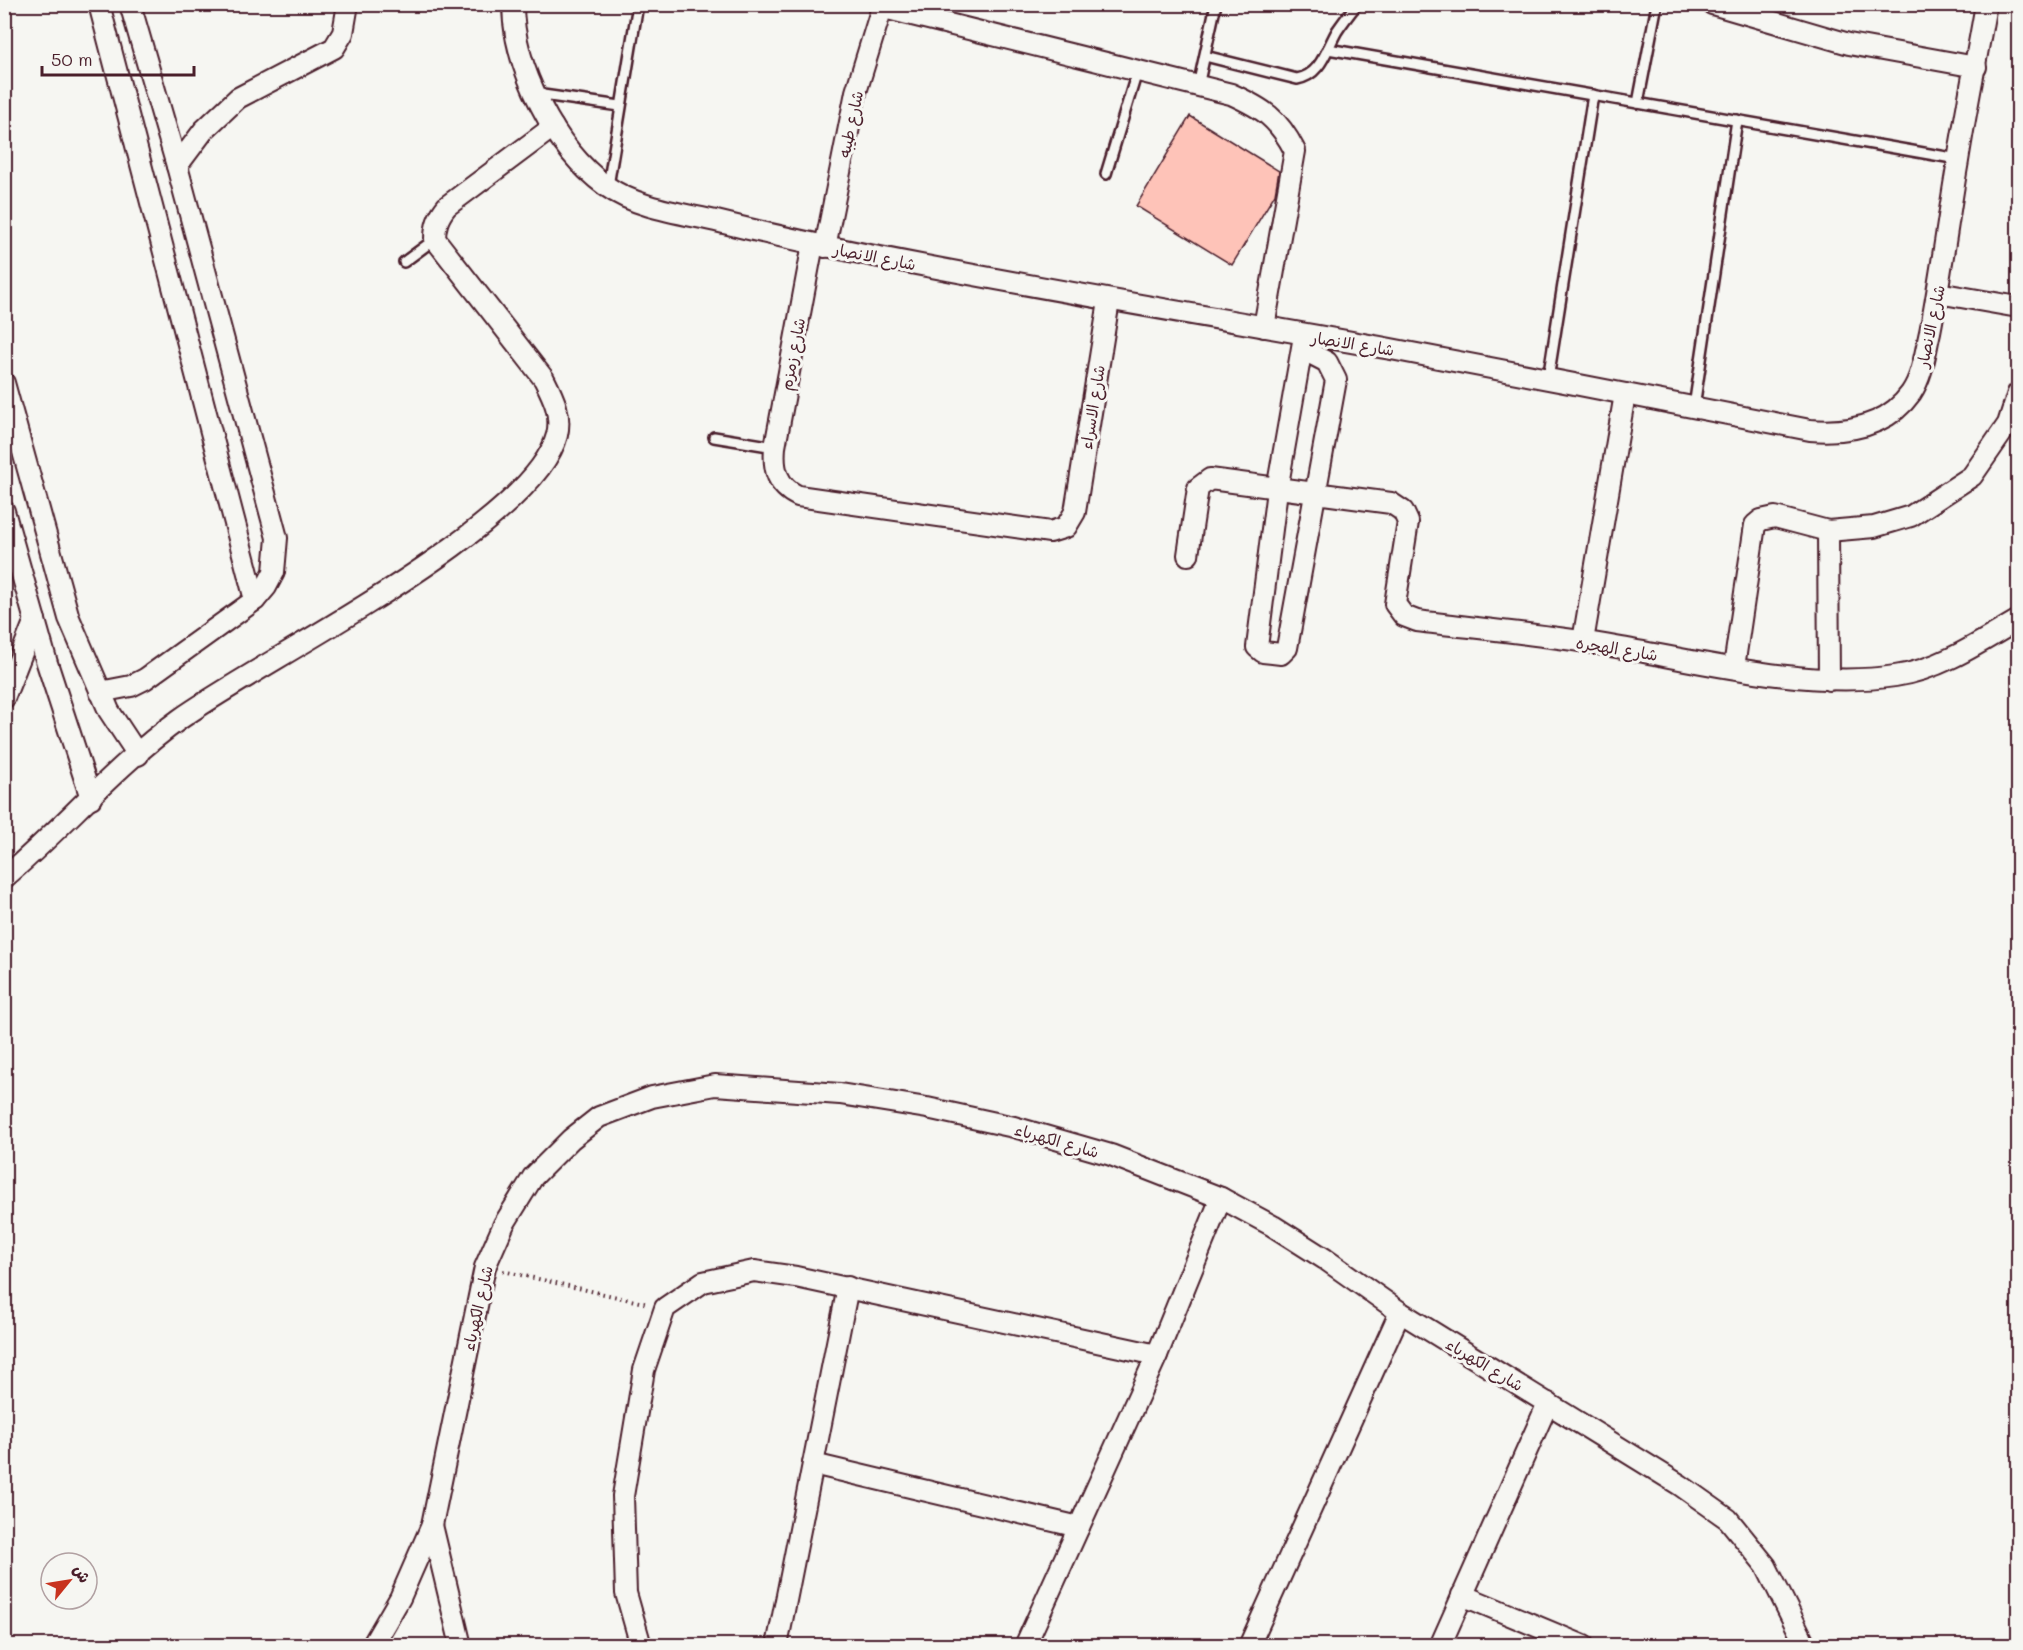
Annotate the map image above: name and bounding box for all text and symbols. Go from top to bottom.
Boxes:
scale bar [42,39,194,77]
text: 50 m [51,47,93,71]
street label: شارع طيبه [833,89,869,160]
street label: شارع الانصار [830,237,918,276]
street label: شارع الانصار [1911,283,1951,371]
street label: شارع زمزم [775,316,812,393]
street label: شارع الانصار [1308,326,1396,362]
street label: شارع الاسراء [1075,363,1111,451]
street label: شارع الهجره [1574,631,1659,667]
street label: شارع الكهرباء [1012,1118,1102,1164]
street label: شارع الكهرباء [457,1263,499,1353]
street label: شارع الكهرباء [1441,1333,1528,1397]
north arrow [39,1551,99,1611]
text: ش [69,1560,96,1586]

